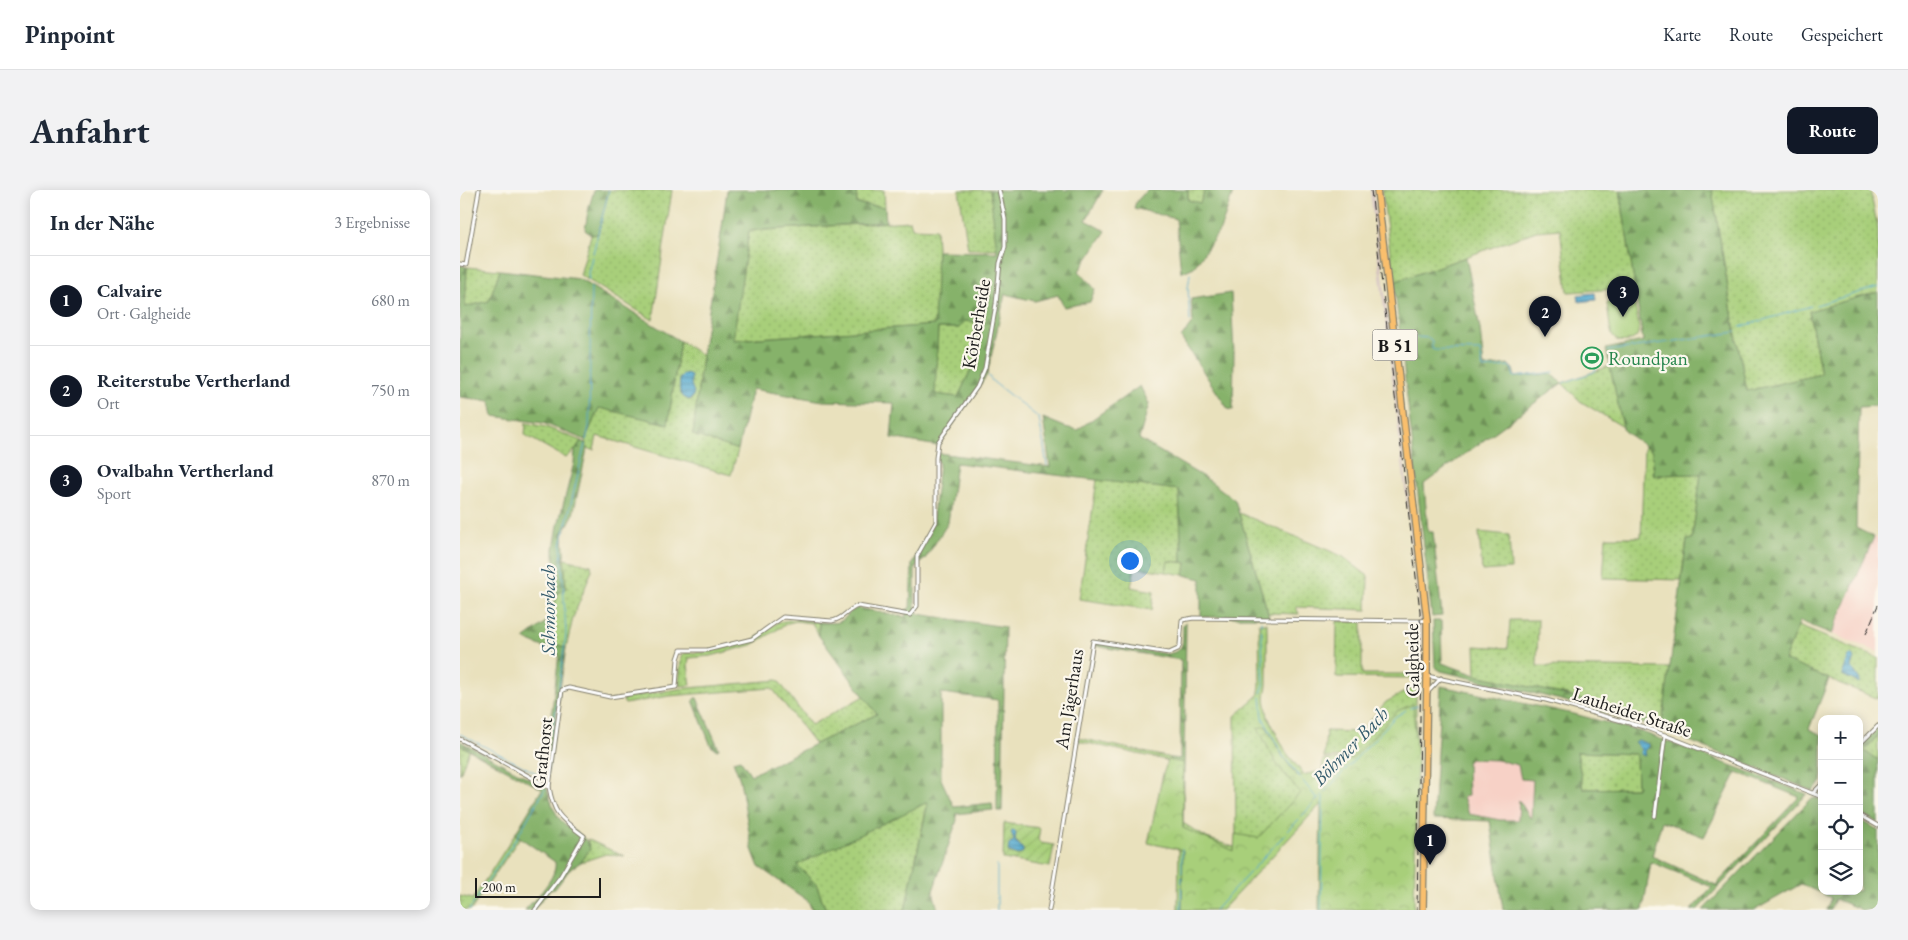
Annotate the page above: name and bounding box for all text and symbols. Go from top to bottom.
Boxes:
text: Pinpoint [25,19,115,50]
text: Karte [1663,23,1701,46]
text: Route [1729,23,1773,46]
text: Gespeichert [1801,23,1883,46]
button: Route [1787,107,1878,154]
text: Anfahrt [30,108,150,153]
text: In der Nähe [50,209,155,236]
text: 3 Ergebnisse [334,212,410,233]
pin: 3 [1607,276,1639,317]
street label: Körberheide [956,277,996,371]
text: Calvaire [97,278,162,303]
text: 1 [62,290,70,311]
text: 680 m [371,290,410,311]
pin: 2 [1529,296,1561,337]
text: Ort · Galgheide [97,303,191,324]
road number: B 51 [1372,330,1418,360]
sports icon: Roundpan [1580,346,1604,370]
place label: Roundpan [1608,346,1688,371]
text: Reiterstube Vertherland [97,368,291,393]
text: 2 [62,380,70,401]
text: 750 m [371,380,410,401]
text: Ort [97,393,120,414]
text: Ovalbahn Vertherland [97,458,274,483]
text: 3 [62,470,70,491]
text: 870 m [371,470,410,491]
text: Sport [97,483,131,504]
your location [1117,548,1143,574]
water label: Schmorbach [535,565,561,656]
street label: Galgheide [1399,623,1425,697]
street label: Am Jägerhaus [1049,647,1089,752]
street label: Lauheider Straße [1569,681,1695,743]
water label: Böhmer Bach [1305,701,1394,792]
map controls [1818,715,1863,895]
button: + [1818,715,1863,760]
street label: Grafhorst [526,716,558,790]
button: − [1818,760,1863,805]
button: locate [1818,805,1863,850]
pin: 1 [1414,824,1446,865]
button: layers [1818,850,1863,895]
scale bar [475,875,601,898]
text: 200 m [482,878,516,896]

